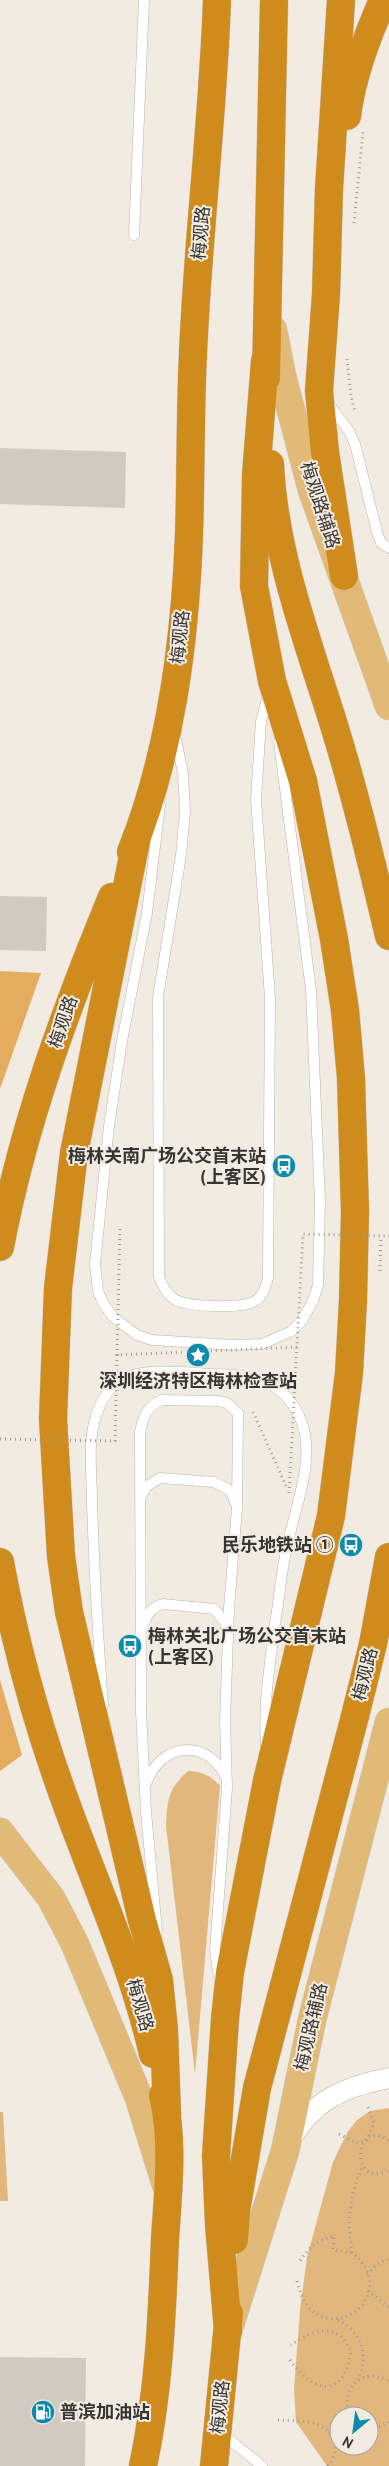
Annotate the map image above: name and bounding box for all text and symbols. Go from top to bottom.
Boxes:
street label: 梅观路 [188,205,214,261]
street label: 梅观路辅路 [296,459,344,551]
street label: 梅观路 [166,609,194,665]
street label: 梅观路 [44,993,82,1051]
place label: 梅林关南广场公交首末站 (上客区) [68,1145,266,1188]
bus stop icon: 梅林关南广场公交首末站 (上客区) [271,1153,297,1179]
place icon: 深圳经济特区梅林检查站 [185,1342,211,1368]
place label: 深圳经济特区梅林检查站 [99,1370,297,1392]
bus stop icon: 民乐地铁站 ① [338,1532,364,1558]
place label: 民乐地铁站 ① [222,1534,334,1556]
place label: 梅林关北广场公交首末站 (上客区) [148,1625,346,1668]
bus stop icon: 梅林关北广场公交首末站 (上客区) [117,1633,143,1659]
street label: 梅观路 [348,1645,382,1703]
street label: 梅观路 [122,1976,158,2034]
street label: 梅观路辅路 [290,1981,332,2073]
street label: 梅观路 [206,2379,234,2435]
fuel station icon: 普滨加油站 [30,2399,56,2425]
place label: 普滨加油站 [60,2401,150,2423]
north arrow [329,2406,379,2456]
text: N [339,2432,356,2453]

